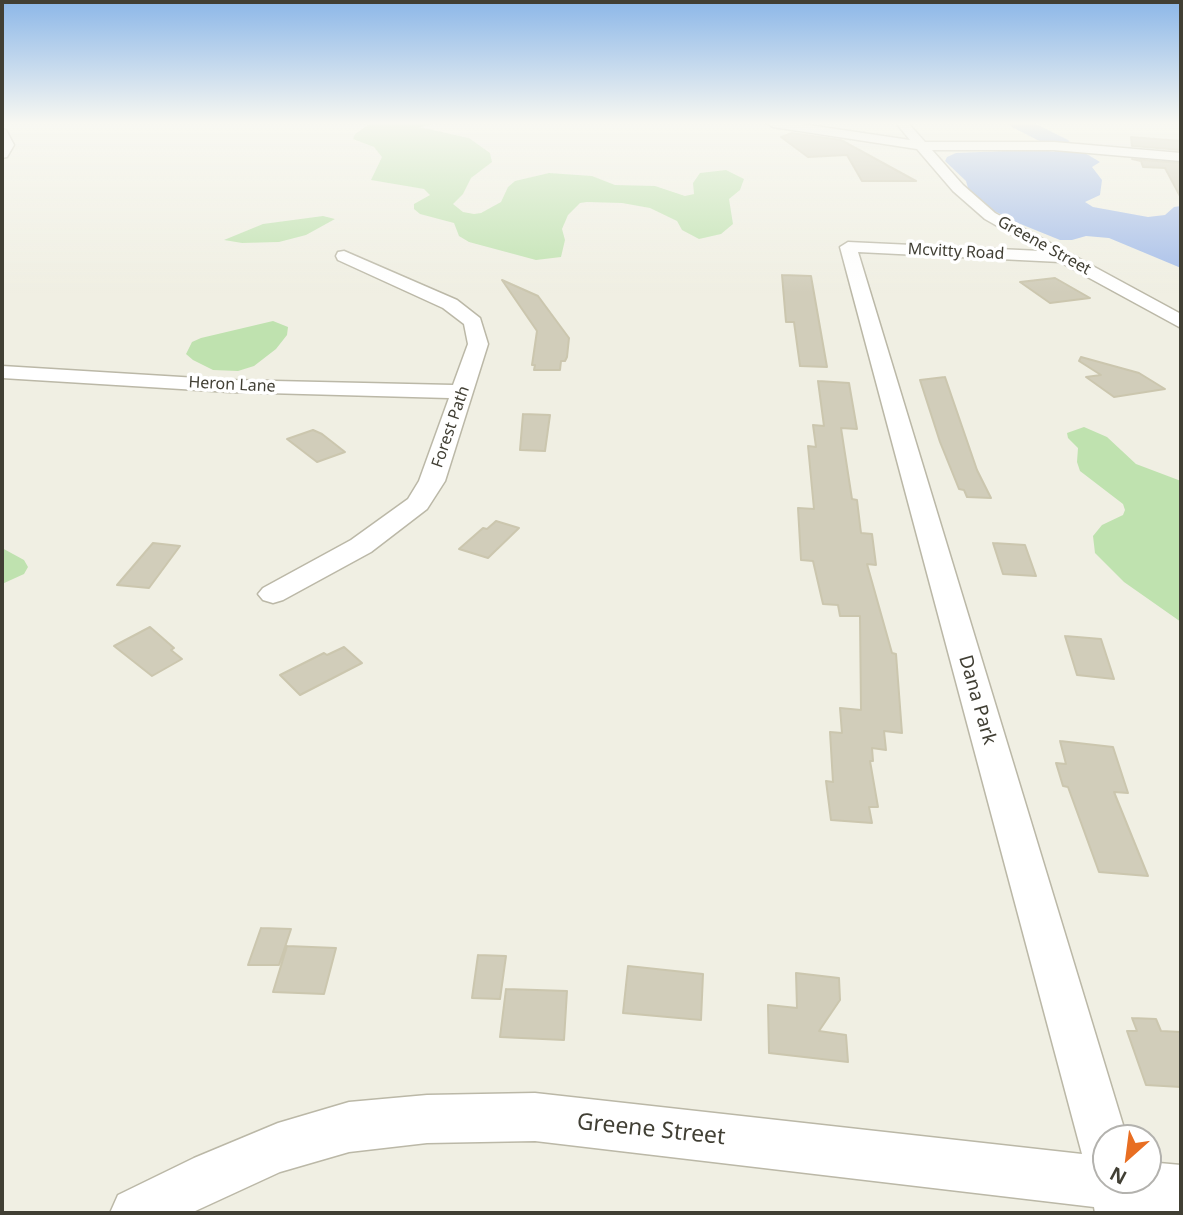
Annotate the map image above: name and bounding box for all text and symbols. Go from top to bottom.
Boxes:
street label: Greene Street [994,212,1094,280]
street label: Mcvitty Road [907,240,1005,264]
street label: Heron Lane [188,373,276,397]
street label: Forest Path [428,384,474,470]
street label: Dana Park [953,653,1001,747]
street label: Greene Street [575,1108,727,1152]
north arrow [1092,1124,1162,1194]
text: N [1105,1161,1131,1191]

